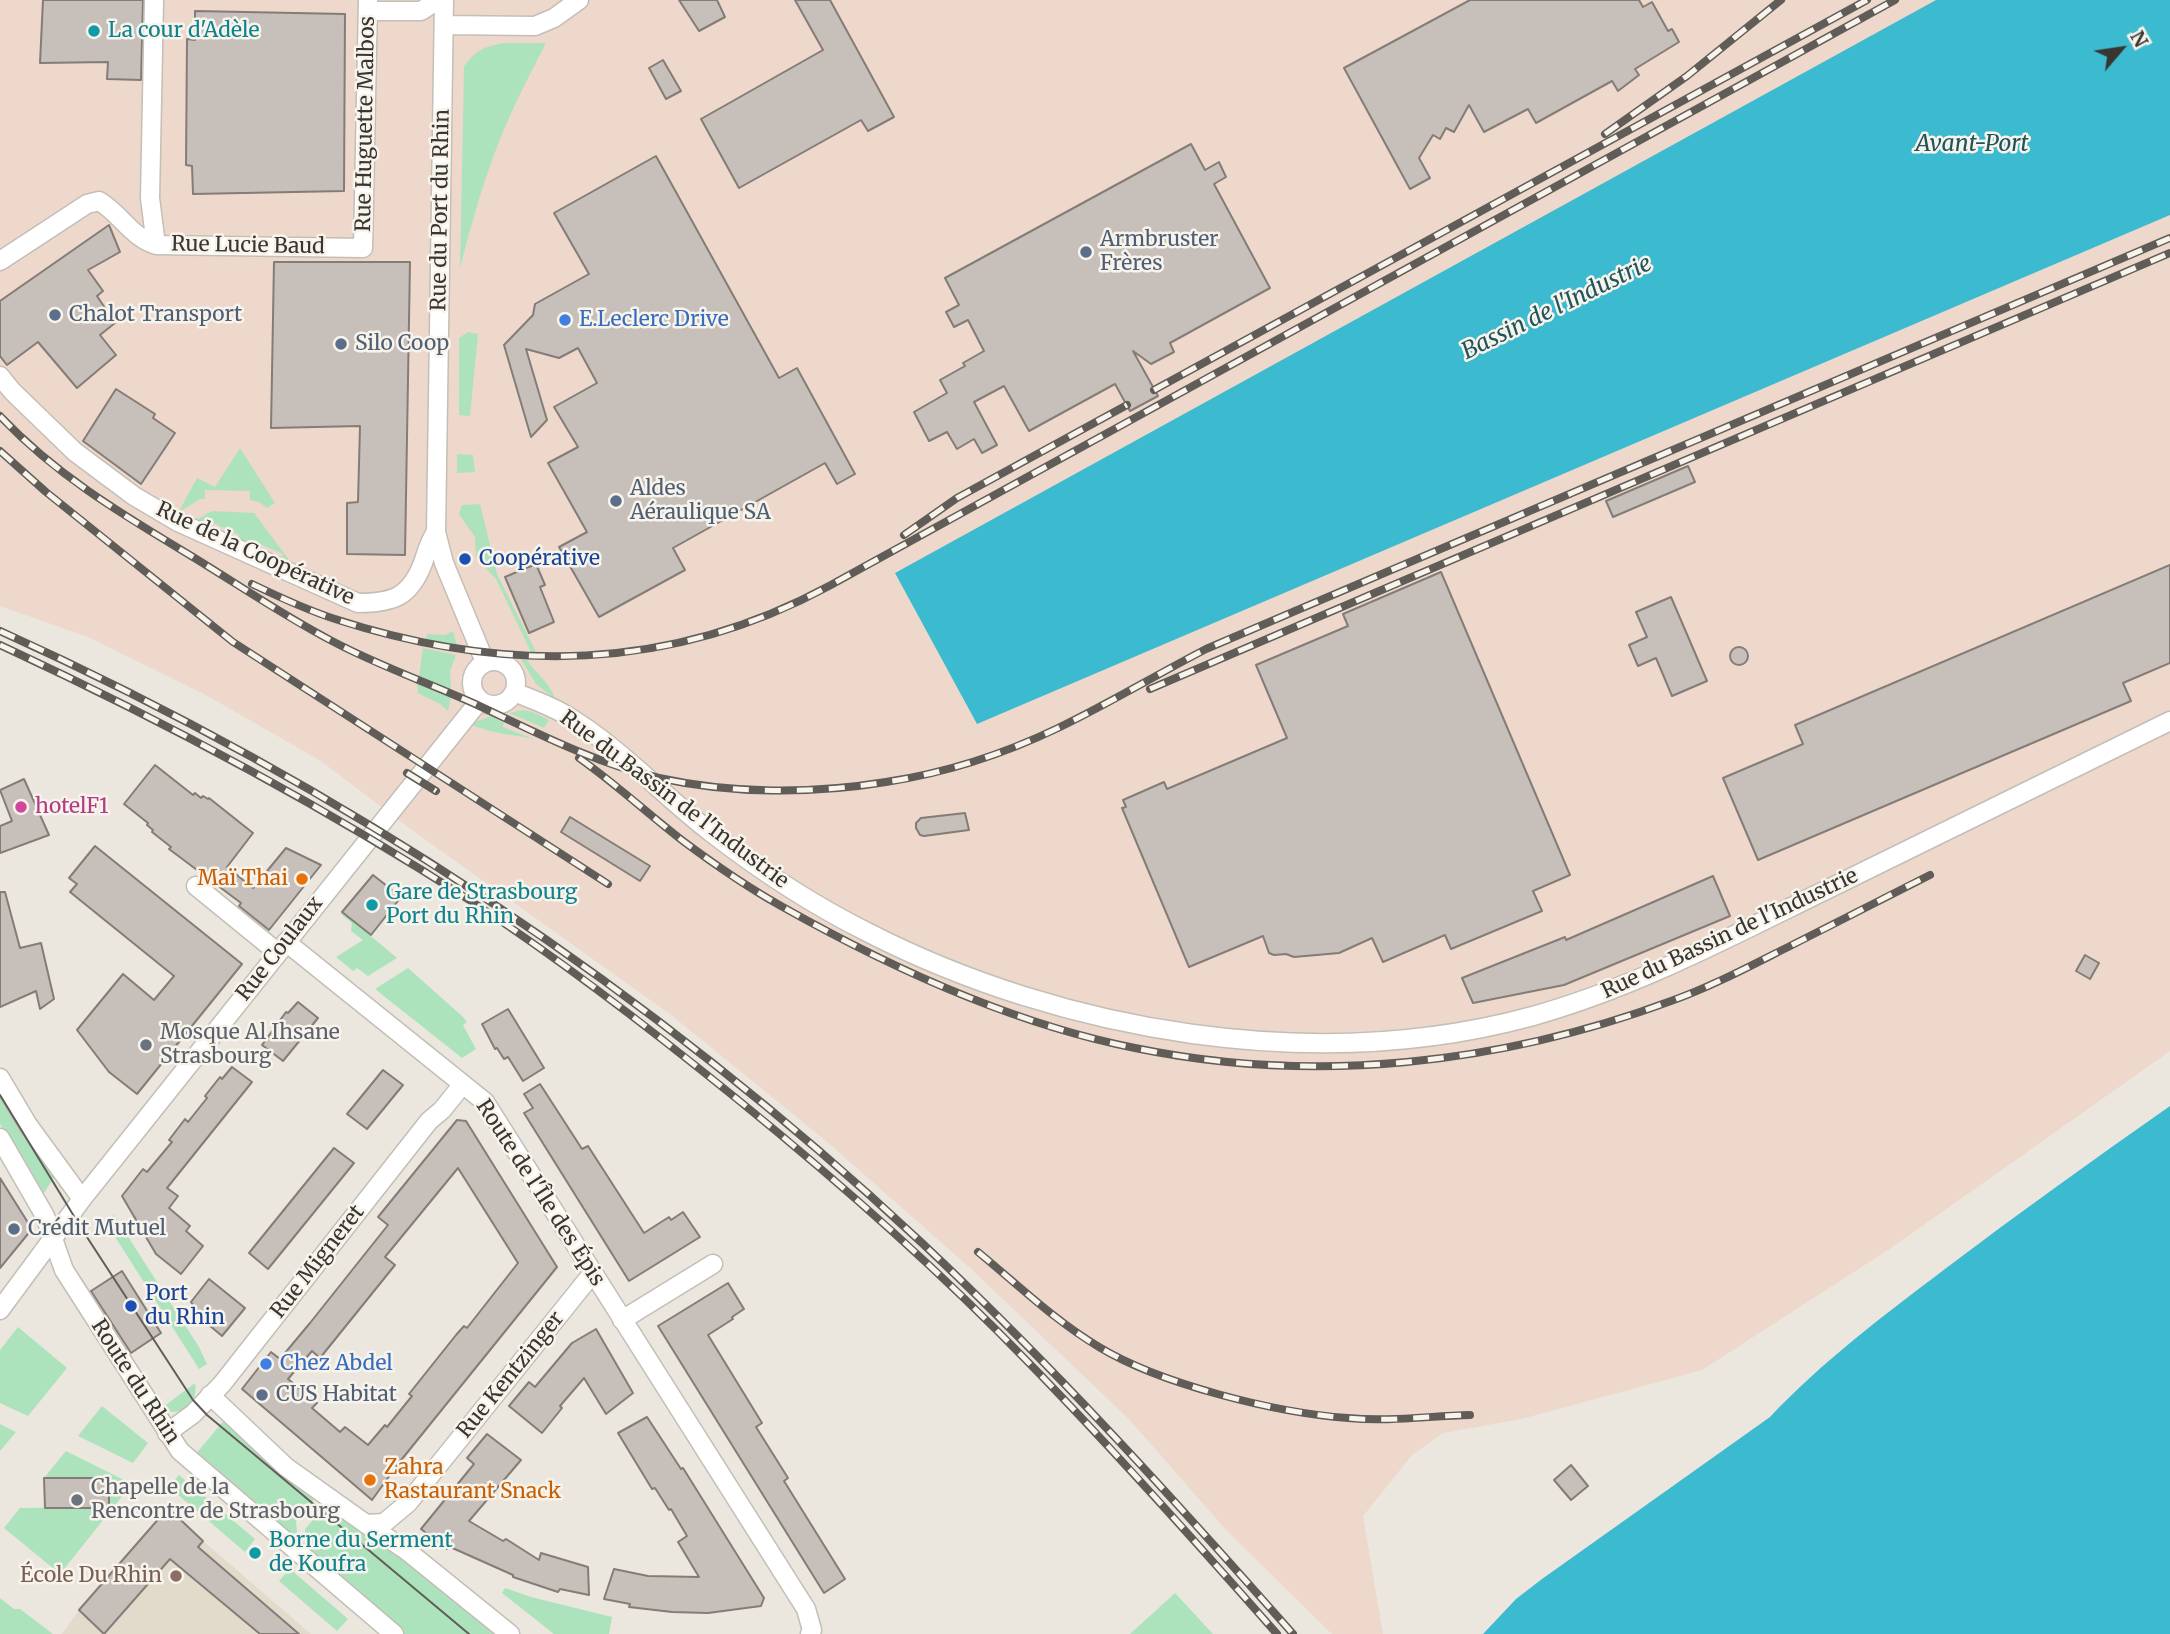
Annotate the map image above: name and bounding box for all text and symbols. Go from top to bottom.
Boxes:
north arrow [2086,14,2156,84]
street label: Rue Huguette Malbos [352,16,380,232]
place label: La cour d'Adèle [108,18,259,44]
marker: La cour d'Adèle [86,23,102,39]
text: N [2125,26,2153,51]
street label: Rue du Port du Rhin [427,109,455,311]
water label: Avant-Port [1915,130,2029,158]
place label: Armbruster Frères [1100,227,1219,277]
street label: Rue Lucie Baud [171,232,325,260]
marker: Armbruster Frères [1078,244,1094,260]
water label: Bassin de l'Industrie [1458,250,1656,366]
place label: Chalot Transport [69,302,242,328]
marker: Chalot Transport [47,307,63,323]
place label: E.Leclerc Drive [579,307,729,333]
marker: E.Leclerc Drive [557,312,573,328]
place label: Silo Coop [355,331,449,357]
marker: Silo Coop [333,336,349,352]
place label: Aldes Aéraulique SA [630,476,771,526]
marker: Aldes Aéraulique SA [608,493,624,509]
street label: Rue de la Coopérative [152,497,358,611]
place label: Coopérative [479,546,600,572]
marker: Coopérative [457,551,473,567]
street label: Rue du Bassin de l'Industrie [555,706,793,894]
place label: hotelF1 [35,794,108,820]
marker: hotelF1 [13,799,29,815]
street label: Rue du Bassin de l'Industrie [1598,863,1862,1005]
place label: Maï Thai [197,866,288,892]
marker: Maï Thai [294,871,310,887]
place label: Gare de Strasbourg Port du Rhin [386,880,577,930]
street label: Rue Coulaux [232,892,328,1006]
marker: Gare de Strasbourg Port du Rhin [364,897,380,913]
place label: Mosque Al Ihsane Strasbourg [160,1020,340,1070]
marker: Mosque Al Ihsane Strasbourg [138,1037,154,1053]
street label: Route de l'Île des Épis [470,1095,610,1291]
street label: Rue Migneret [266,1200,370,1324]
place label: Crédit Mutuel [28,1216,166,1242]
marker: Crédit Mutuel [6,1221,22,1237]
place label: Port du Rhin [145,1281,225,1331]
marker: Port du Rhin [123,1298,139,1314]
street label: Rue Kentzinger [452,1307,570,1443]
street label: Route du Rhin [85,1315,185,1449]
place label: Chez Abdel [280,1351,393,1377]
marker: Chez Abdel [258,1356,274,1372]
place label: CUS Habitat [276,1382,397,1408]
marker: CUS Habitat [254,1387,270,1403]
place label: Zahra Rastaurant Snack [384,1455,561,1505]
marker: Zahra Rastaurant Snack [362,1472,378,1488]
place label: Chapelle de la Rencontre de Strasbourg [91,1475,340,1525]
marker: Chapelle de la Rencontre de Strasbourg [69,1492,85,1508]
place label: Borne du Serment de Koufra [269,1528,453,1578]
marker: Borne du Serment de Koufra [247,1545,263,1561]
place label: École Du Rhin [20,1563,162,1589]
marker: École Du Rhin [168,1568,184,1584]

